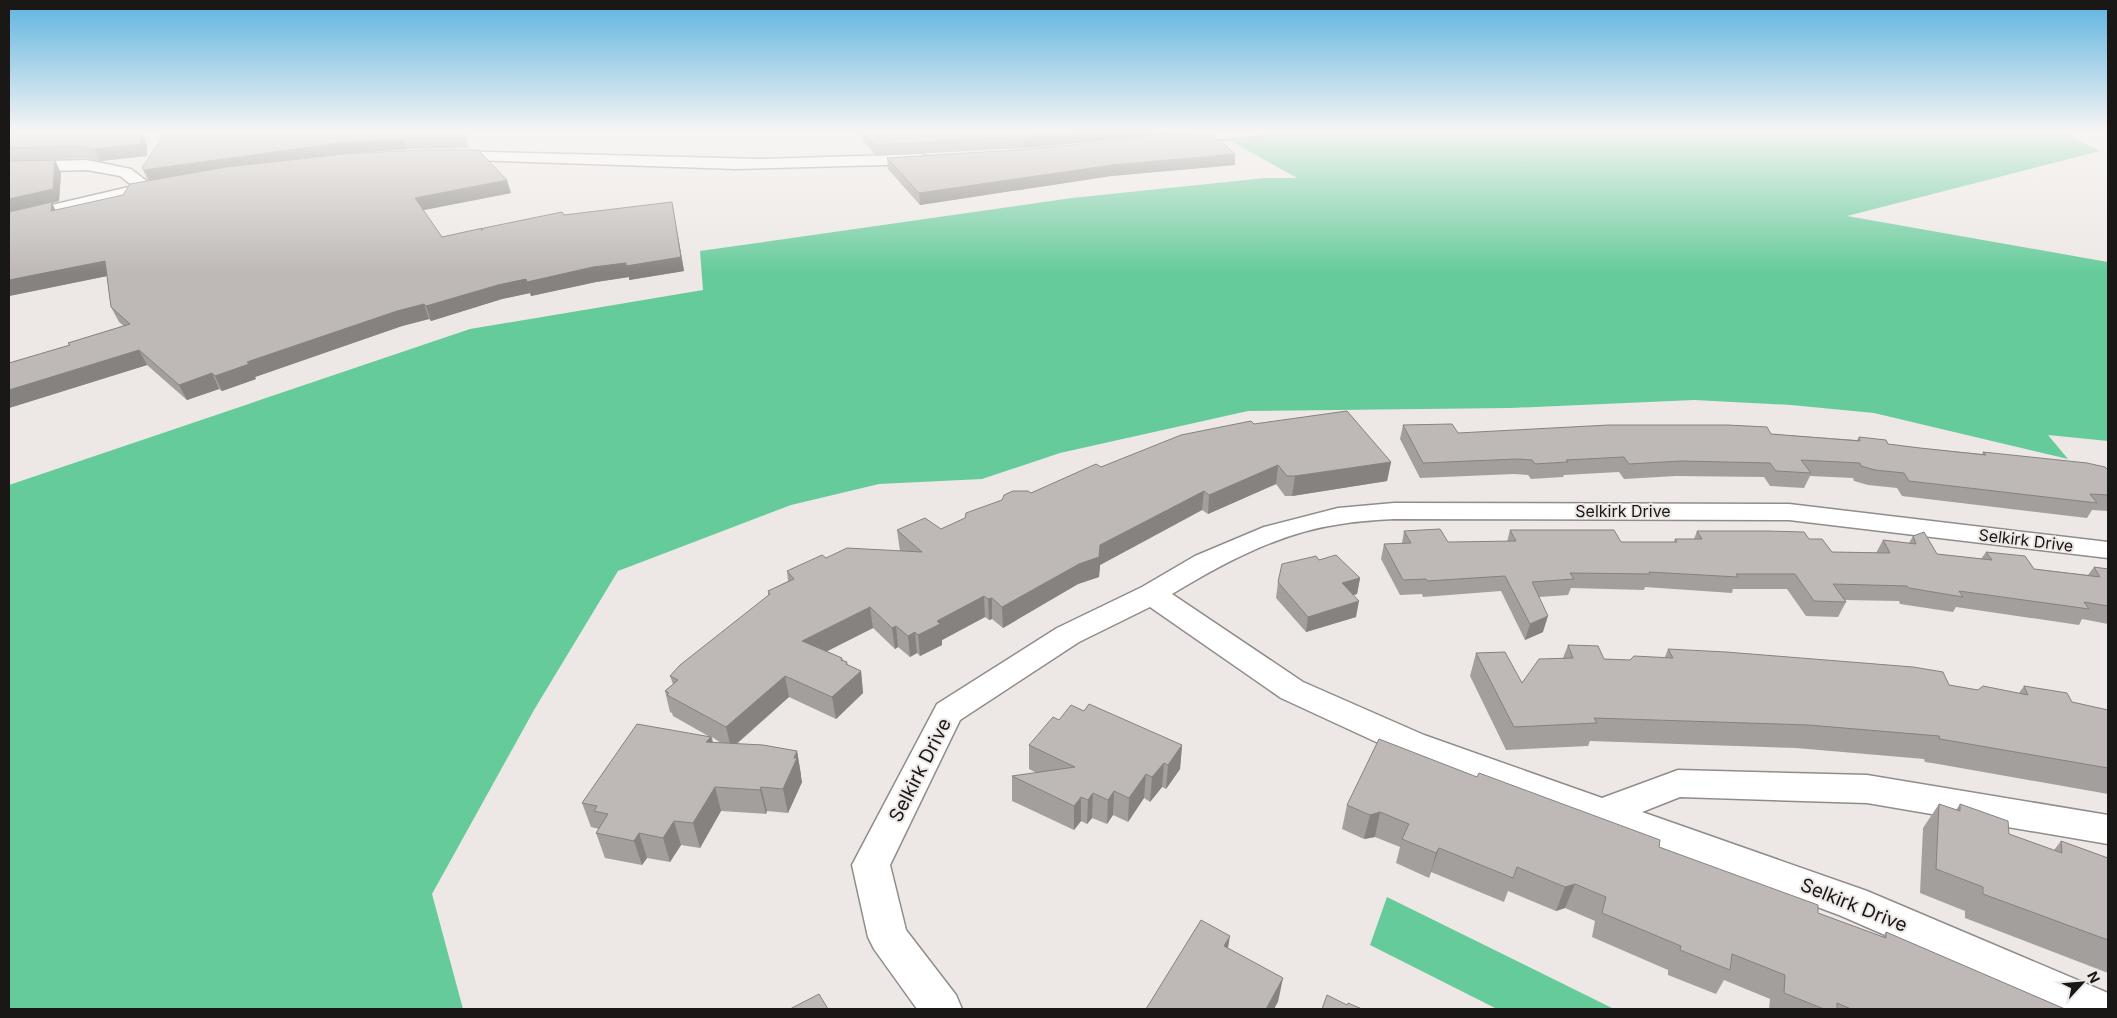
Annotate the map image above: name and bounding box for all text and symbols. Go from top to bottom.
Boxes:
street label: Selkirk Drive [1575,501,1671,521]
street label: Selkirk Drive [1977,524,2075,556]
street label: Selkirk Drive [884,714,956,826]
street label: Selkirk Drive [1797,873,1911,937]
north arrow [2057,958,2107,1008]
text: N [2084,969,2104,986]

